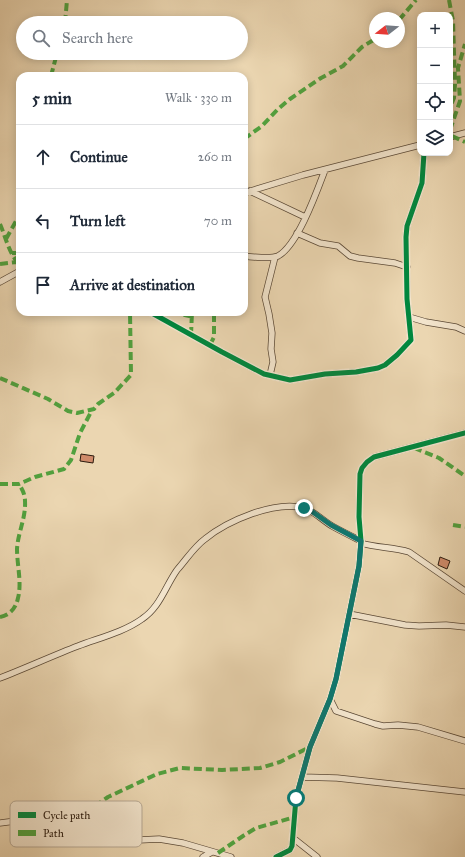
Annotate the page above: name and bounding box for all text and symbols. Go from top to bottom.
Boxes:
north arrow [369,12,405,48]
map controls [417,12,453,156]
button: + [417,12,453,48]
search box [16,16,248,60]
icon: search [30,27,52,49]
text: Search here [62,29,133,47]
button: − [417,48,453,84]
button: locate [417,84,453,120]
text: 5 min [32,88,72,109]
text: Walk · 330 m [165,90,232,106]
button: layers [417,120,453,156]
icon: ahead [32,146,54,168]
text: Continue [70,148,128,166]
text: 260 m [198,149,232,165]
icon: left [32,210,54,232]
text: Turn left [70,212,126,230]
text: 70 m [204,213,232,229]
icon: arrive [32,274,54,296]
text: Arrive at destination [70,276,195,294]
route end [295,499,313,517]
route start [287,789,305,807]
legend [10,801,142,847]
text: Cycle path [43,809,90,822]
text: Path [43,827,64,840]

